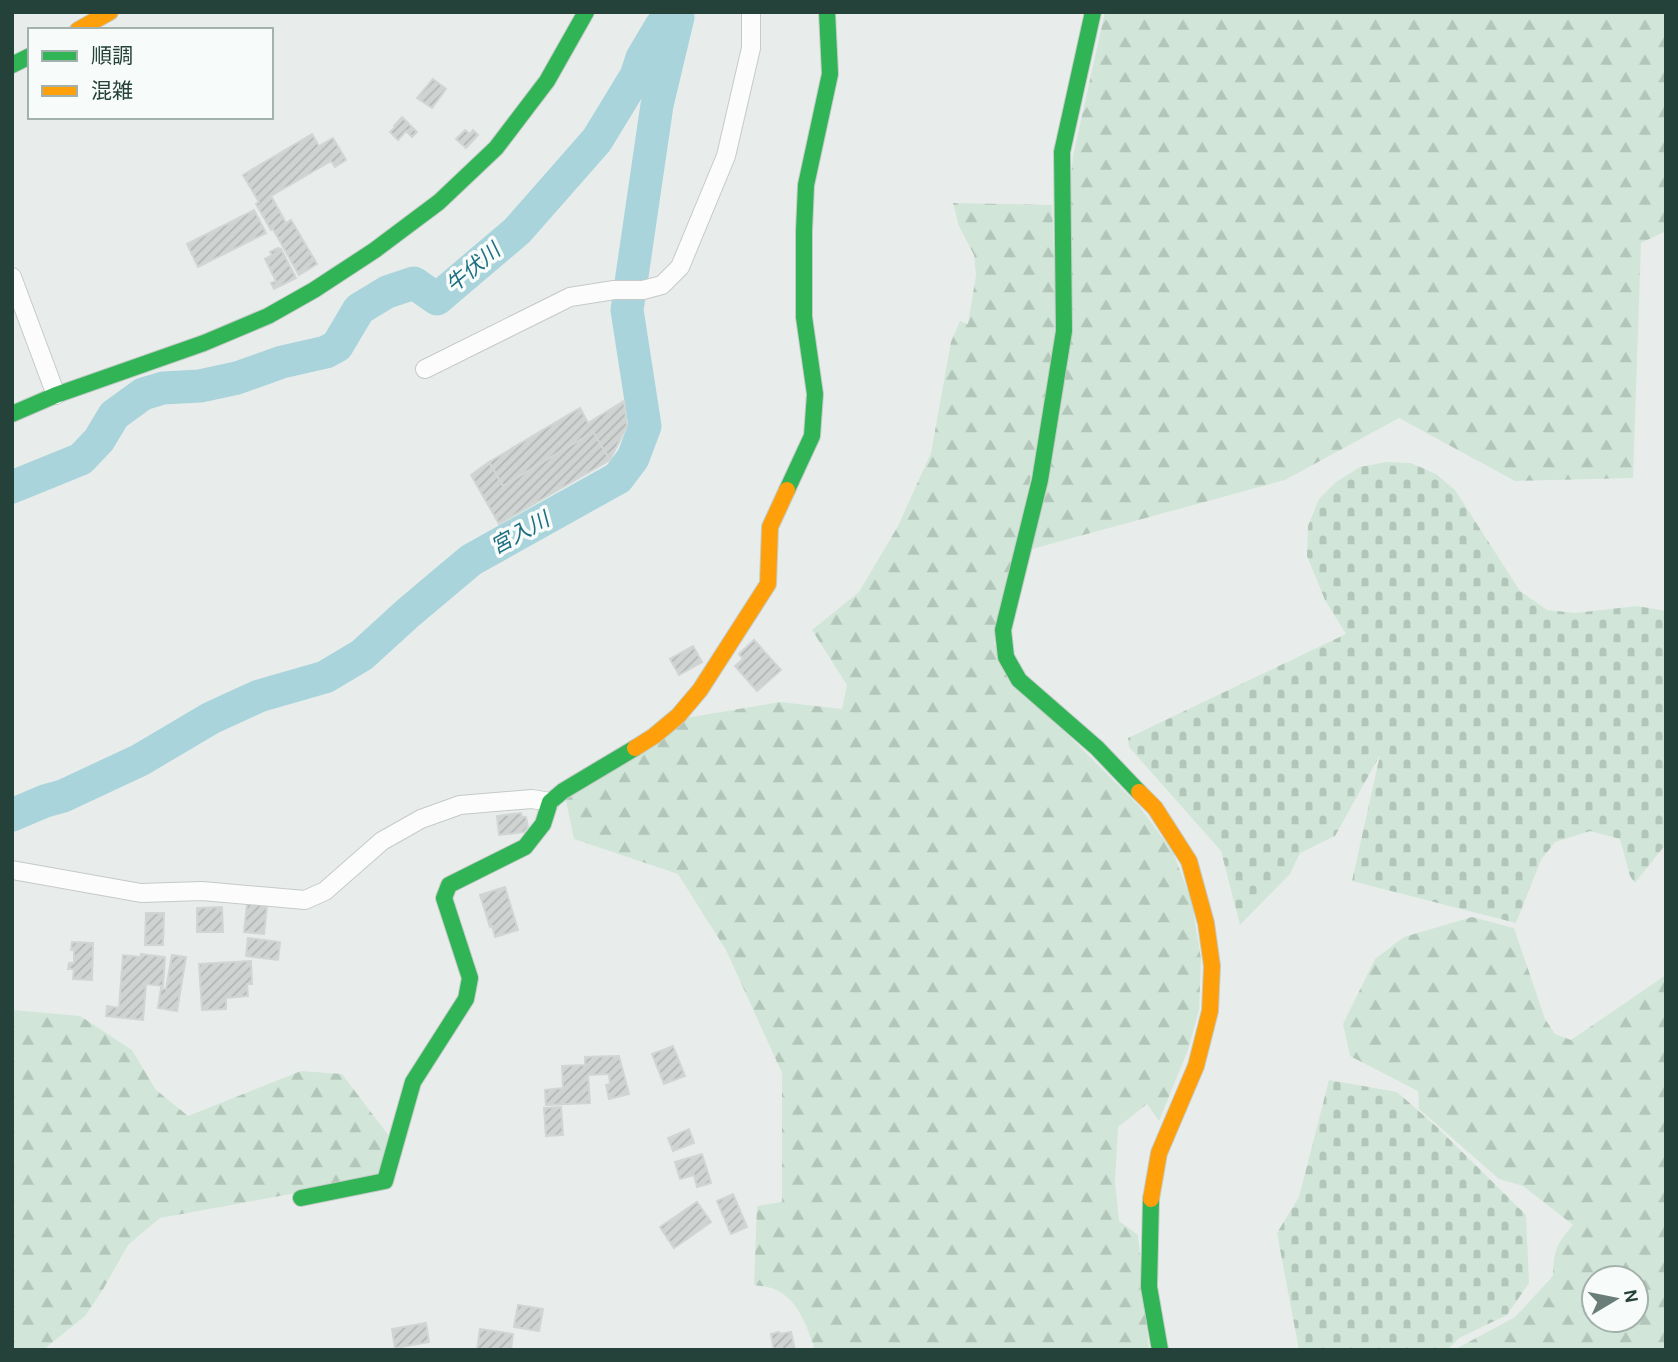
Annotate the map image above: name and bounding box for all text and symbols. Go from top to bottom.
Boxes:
legend [28,28,273,119]
text: 順調 [91,44,133,68]
text: 混雑 [91,79,133,103]
water label: 牛伏川 [441,237,506,297]
water label: 宮入川 [487,506,555,559]
north arrow [1580,1264,1650,1334]
text: N [1619,1288,1643,1305]

